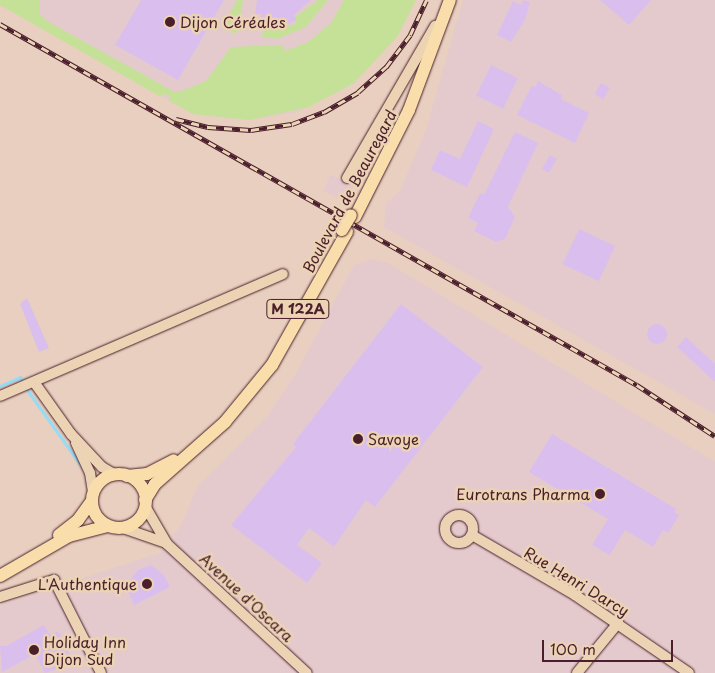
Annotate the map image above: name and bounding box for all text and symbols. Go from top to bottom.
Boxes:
place label: Dijon Céréales [180,13,286,31]
marker: Dijon Céréales [164,16,176,28]
street label: Boulevard de Beauregard [298,106,400,276]
road number: M 122A [266,298,330,320]
place label: Savoye [368,430,419,448]
marker: Savoye [352,433,364,445]
place label: Eurotrans Pharma [456,485,590,503]
marker: Eurotrans Pharma [594,488,606,500]
street label: Rue Henri Darcy [520,542,634,620]
street label: Avenue d'Oscara [197,549,297,645]
place label: L'Authentique [38,575,137,593]
marker: L'Authentique [141,578,153,590]
scale bar [545,630,676,662]
place label: Holiday Inn Dijon Sud [44,632,126,667]
text: 100 m [550,637,596,660]
marker: Holiday Inn Dijon Sud [28,644,40,656]

